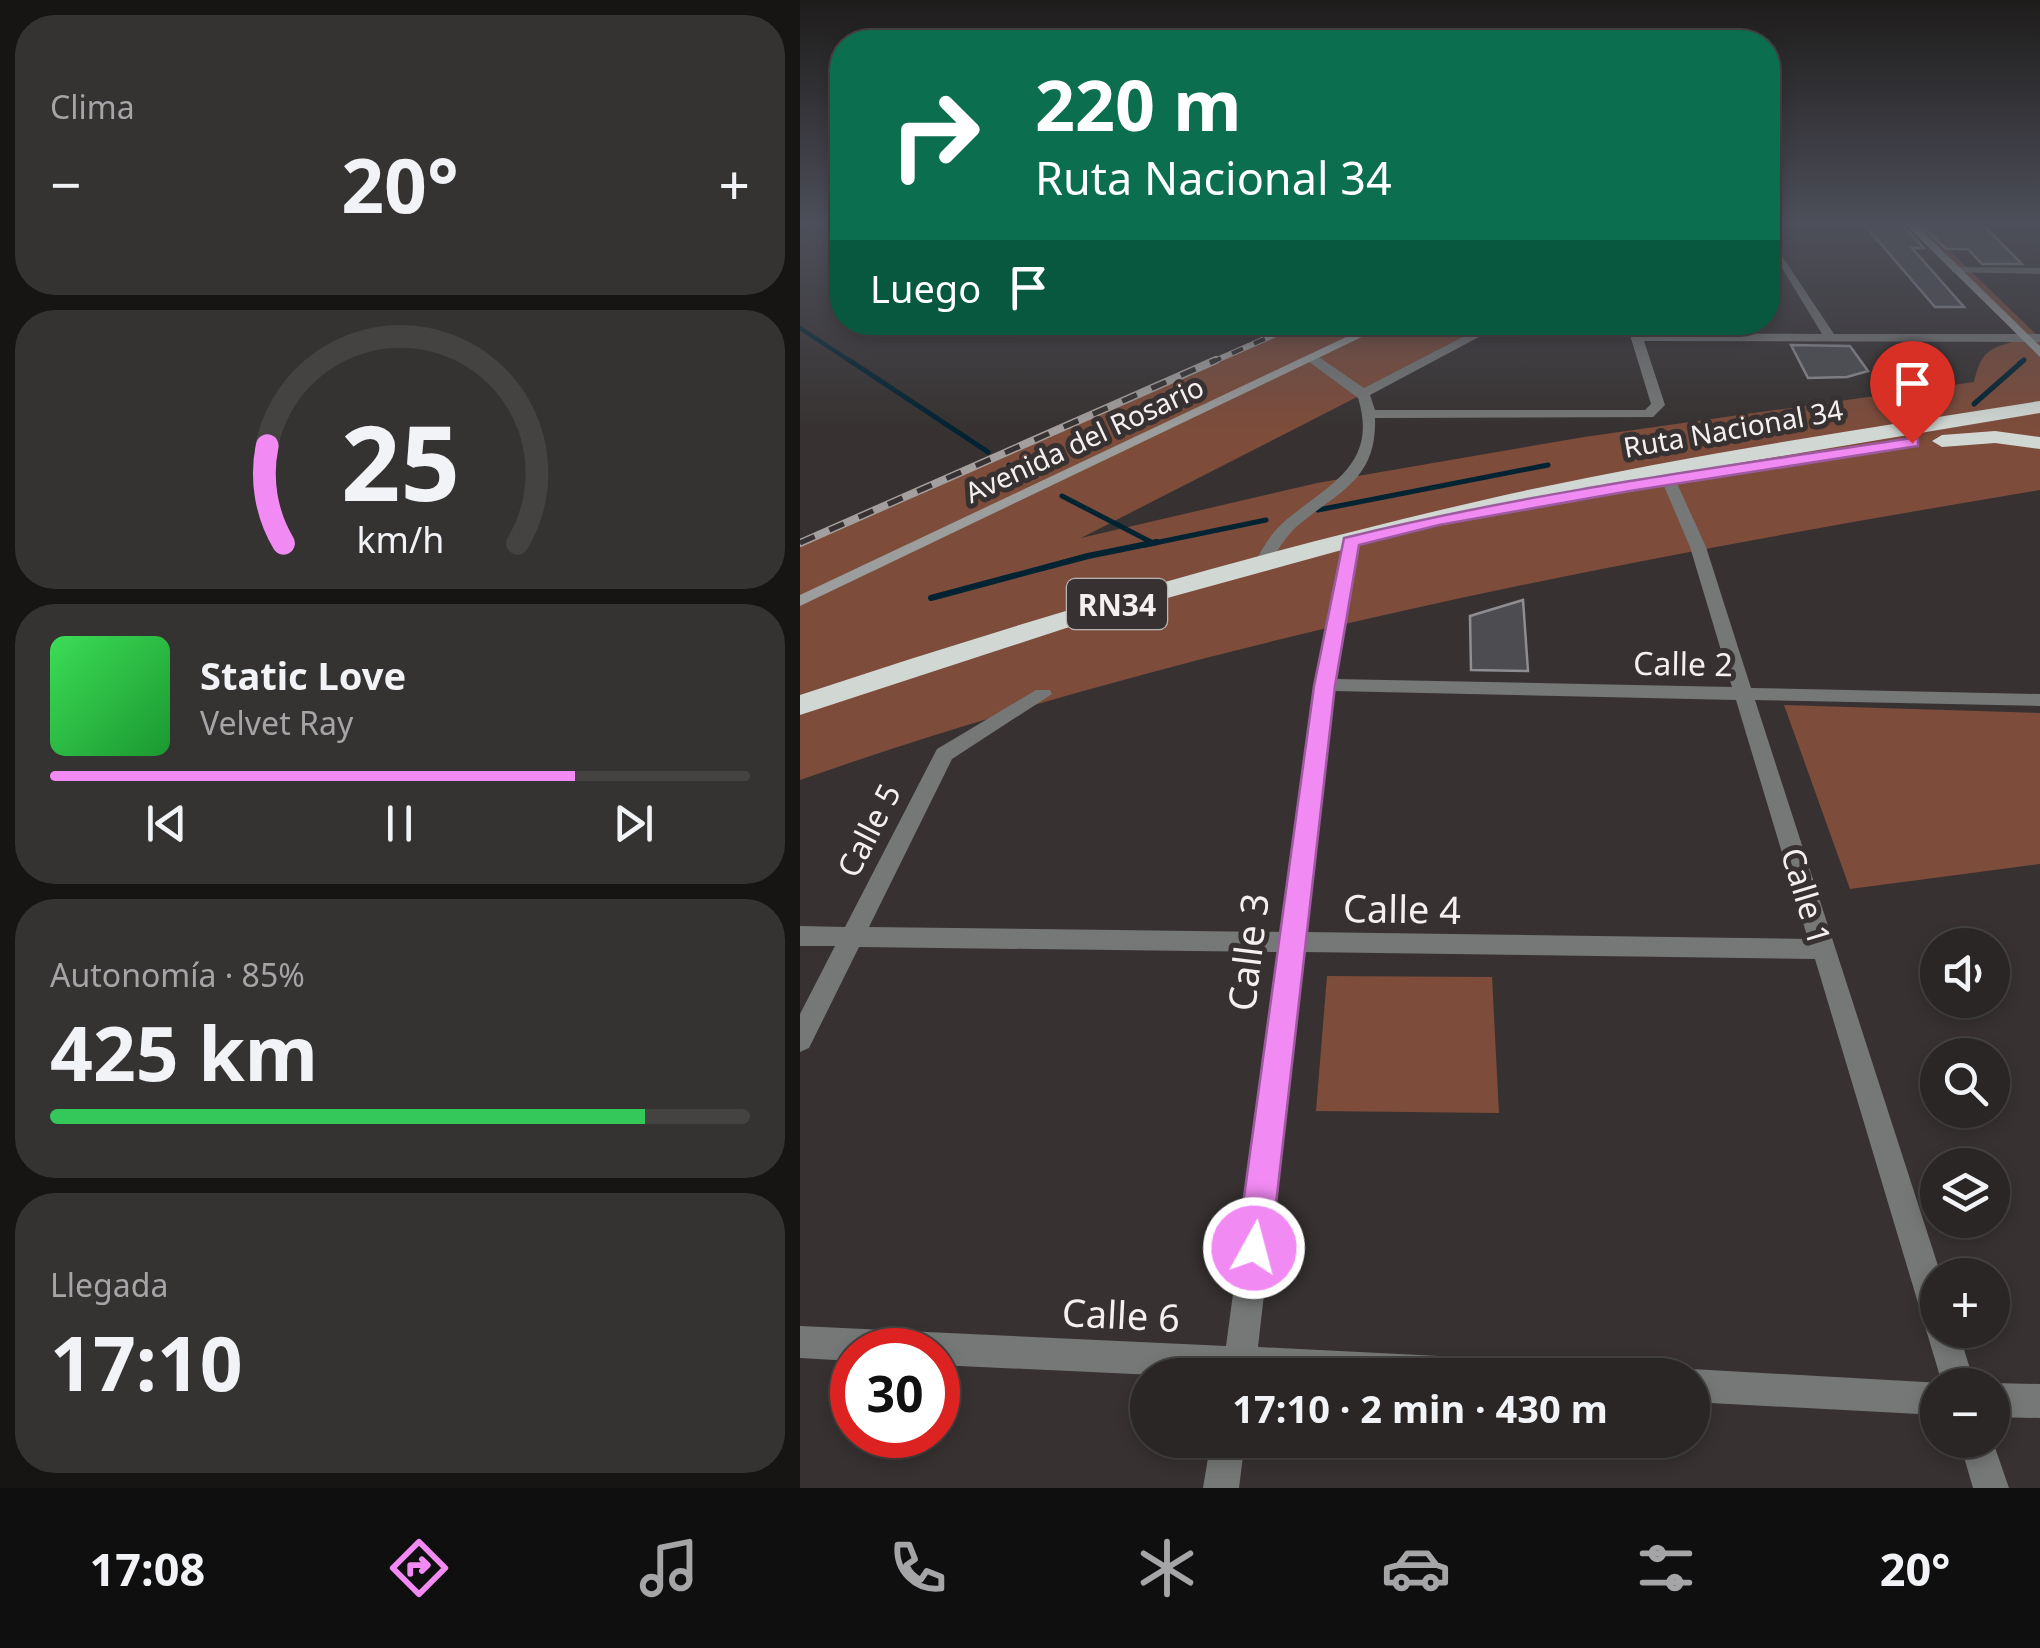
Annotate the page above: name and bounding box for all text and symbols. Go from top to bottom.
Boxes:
text: 220 m [1035,56,1242,152]
icon: right [870,70,1000,200]
text: Clima [50,85,135,128]
text: 20° [341,133,459,235]
text: − [50,146,81,221]
text: + [719,146,750,221]
text: Ruta Nacional 34 [1035,147,1392,208]
icon: arrive [1001,260,1056,315]
text: Luego [870,262,981,314]
pin [1870,341,1955,444]
icon: arrive [1885,356,1940,411]
street label: Avenida del Rosario [958,367,1210,511]
text: 25 [341,390,459,531]
street label: Ruta Nacional 34 [1620,390,1846,466]
text: km/h [356,515,444,563]
road number: RN34 [1067,579,1167,629]
street label: Calle 2 [1633,641,1733,685]
text: Static Love [200,649,406,701]
text: Velvet Ray [200,701,353,744]
street label: Calle 5 [826,776,910,884]
icon: previous [139,796,194,851]
icon: pause [372,796,427,851]
icon: next [606,796,661,851]
street label: Calle 1 [1772,842,1842,950]
street label: Calle 4 [1343,881,1461,935]
street label: Calle 3 [1214,890,1280,1014]
map controls [1920,928,2010,1458]
button: sound [1920,928,2010,1018]
text: Autonomía · 85% [50,953,305,996]
text: 425 km [50,1001,318,1103]
button: search [1920,1038,2010,1128]
button: layers [1920,1148,2010,1238]
position arrow [1202,1196,1306,1300]
button: + [1920,1258,2010,1348]
text: Llegada [50,1263,168,1306]
street label: Calle 6 [1061,1285,1181,1343]
text: 17:10 [50,1311,243,1413]
speed limit sign: 30 [830,1328,960,1458]
button: − [1920,1368,2010,1458]
text: 17:10 · 2 min · 430 m [1232,1382,1608,1434]
icon: directions [384,1533,454,1603]
icon: music [634,1533,704,1603]
icon: phone [883,1533,953,1603]
icon: climate [1132,1533,1202,1603]
icon: car [1381,1533,1451,1603]
icon: filters [1631,1533,1701,1603]
text: 17:08 [90,1538,205,1599]
text: 20° [1880,1538,1950,1599]

